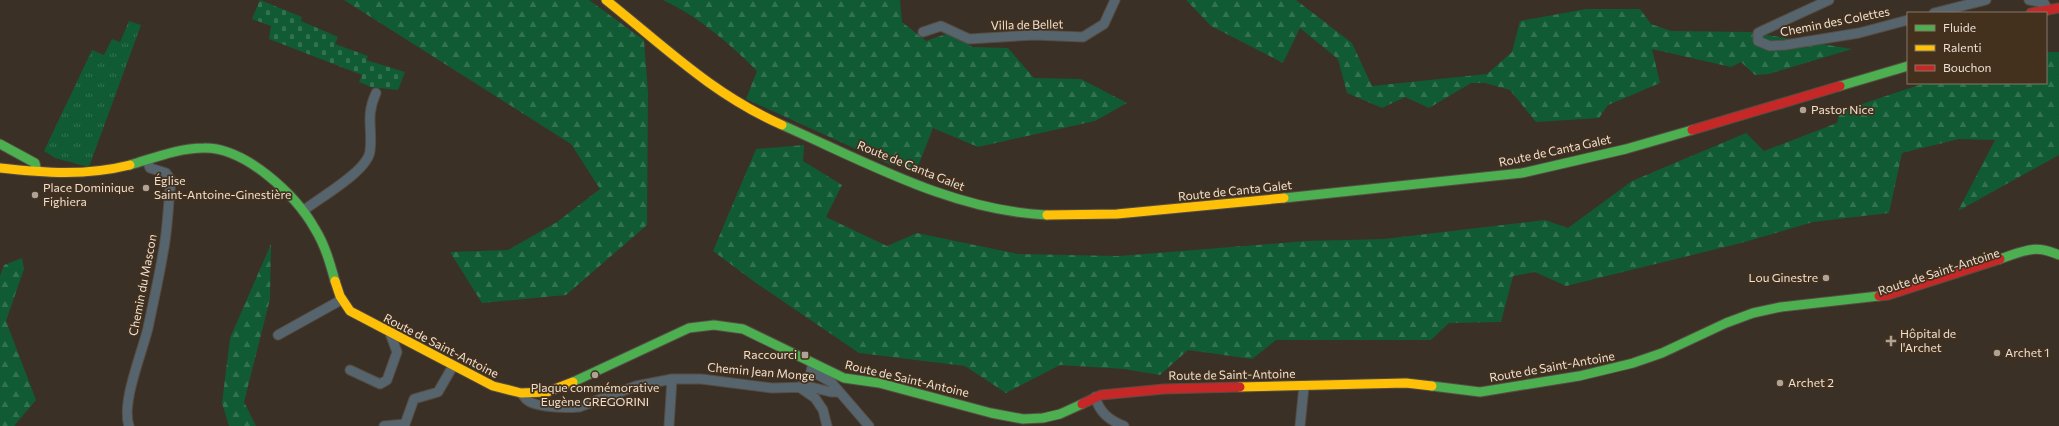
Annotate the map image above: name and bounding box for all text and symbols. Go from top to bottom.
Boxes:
street label: Chemin des Colettes [1779,4,1891,39]
legend [1907,12,2047,84]
street label: Villa de Bellet [990,16,1064,32]
text: Fluide [1943,20,1976,34]
text: Ralenti [1943,40,1982,54]
text: Bouchon [1943,60,1991,74]
place label: Pastor Nice [1811,102,1874,116]
marker: Pastor Nice [1798,105,1808,115]
street label: Route de Canta Galet [1497,131,1612,169]
street label: Route de Canta Galet [856,137,967,193]
place label: Église Saint-Antoine-Ginestière [154,173,291,201]
street label: Route de Canta Galet [1177,177,1293,203]
place label: Place Dominique Fighiera [43,180,134,208]
marker: Église Saint-Antoine-Ginestière [141,183,151,193]
marker: Place Dominique Fighiera [30,190,40,200]
street label: Chemin du Mascon [125,233,159,337]
street label: Route de Saint-Antoine [1876,245,2001,297]
place label: Lou Ginestre [1749,270,1818,284]
marker: Lou Ginestre [1821,273,1831,283]
street label: Route de Saint-Antoine [382,310,501,380]
place label: Hôpital de l'Archet [1900,326,1956,354]
marker: Hôpital de l'Archet [1885,335,1897,347]
place label: Archet 1 [2005,345,2049,359]
place label: Raccourci [743,347,797,361]
street label: Route de Saint-Antoine [1488,348,1616,384]
marker: Archet 1 [1992,348,2002,358]
marker: Raccourci [800,350,810,360]
street label: Route de Saint-Antoine [844,357,971,399]
street label: Chemin Jean Monge [707,359,815,384]
street label: Route de Saint-Antoine [1168,366,1296,382]
marker: Plaque commémorative Eugène GREGORINI [590,370,600,380]
place label: Archet 2 [1788,375,1834,389]
marker: Archet 2 [1775,378,1785,388]
place label: Plaque commémorative Eugène GREGORINI [531,380,659,408]

